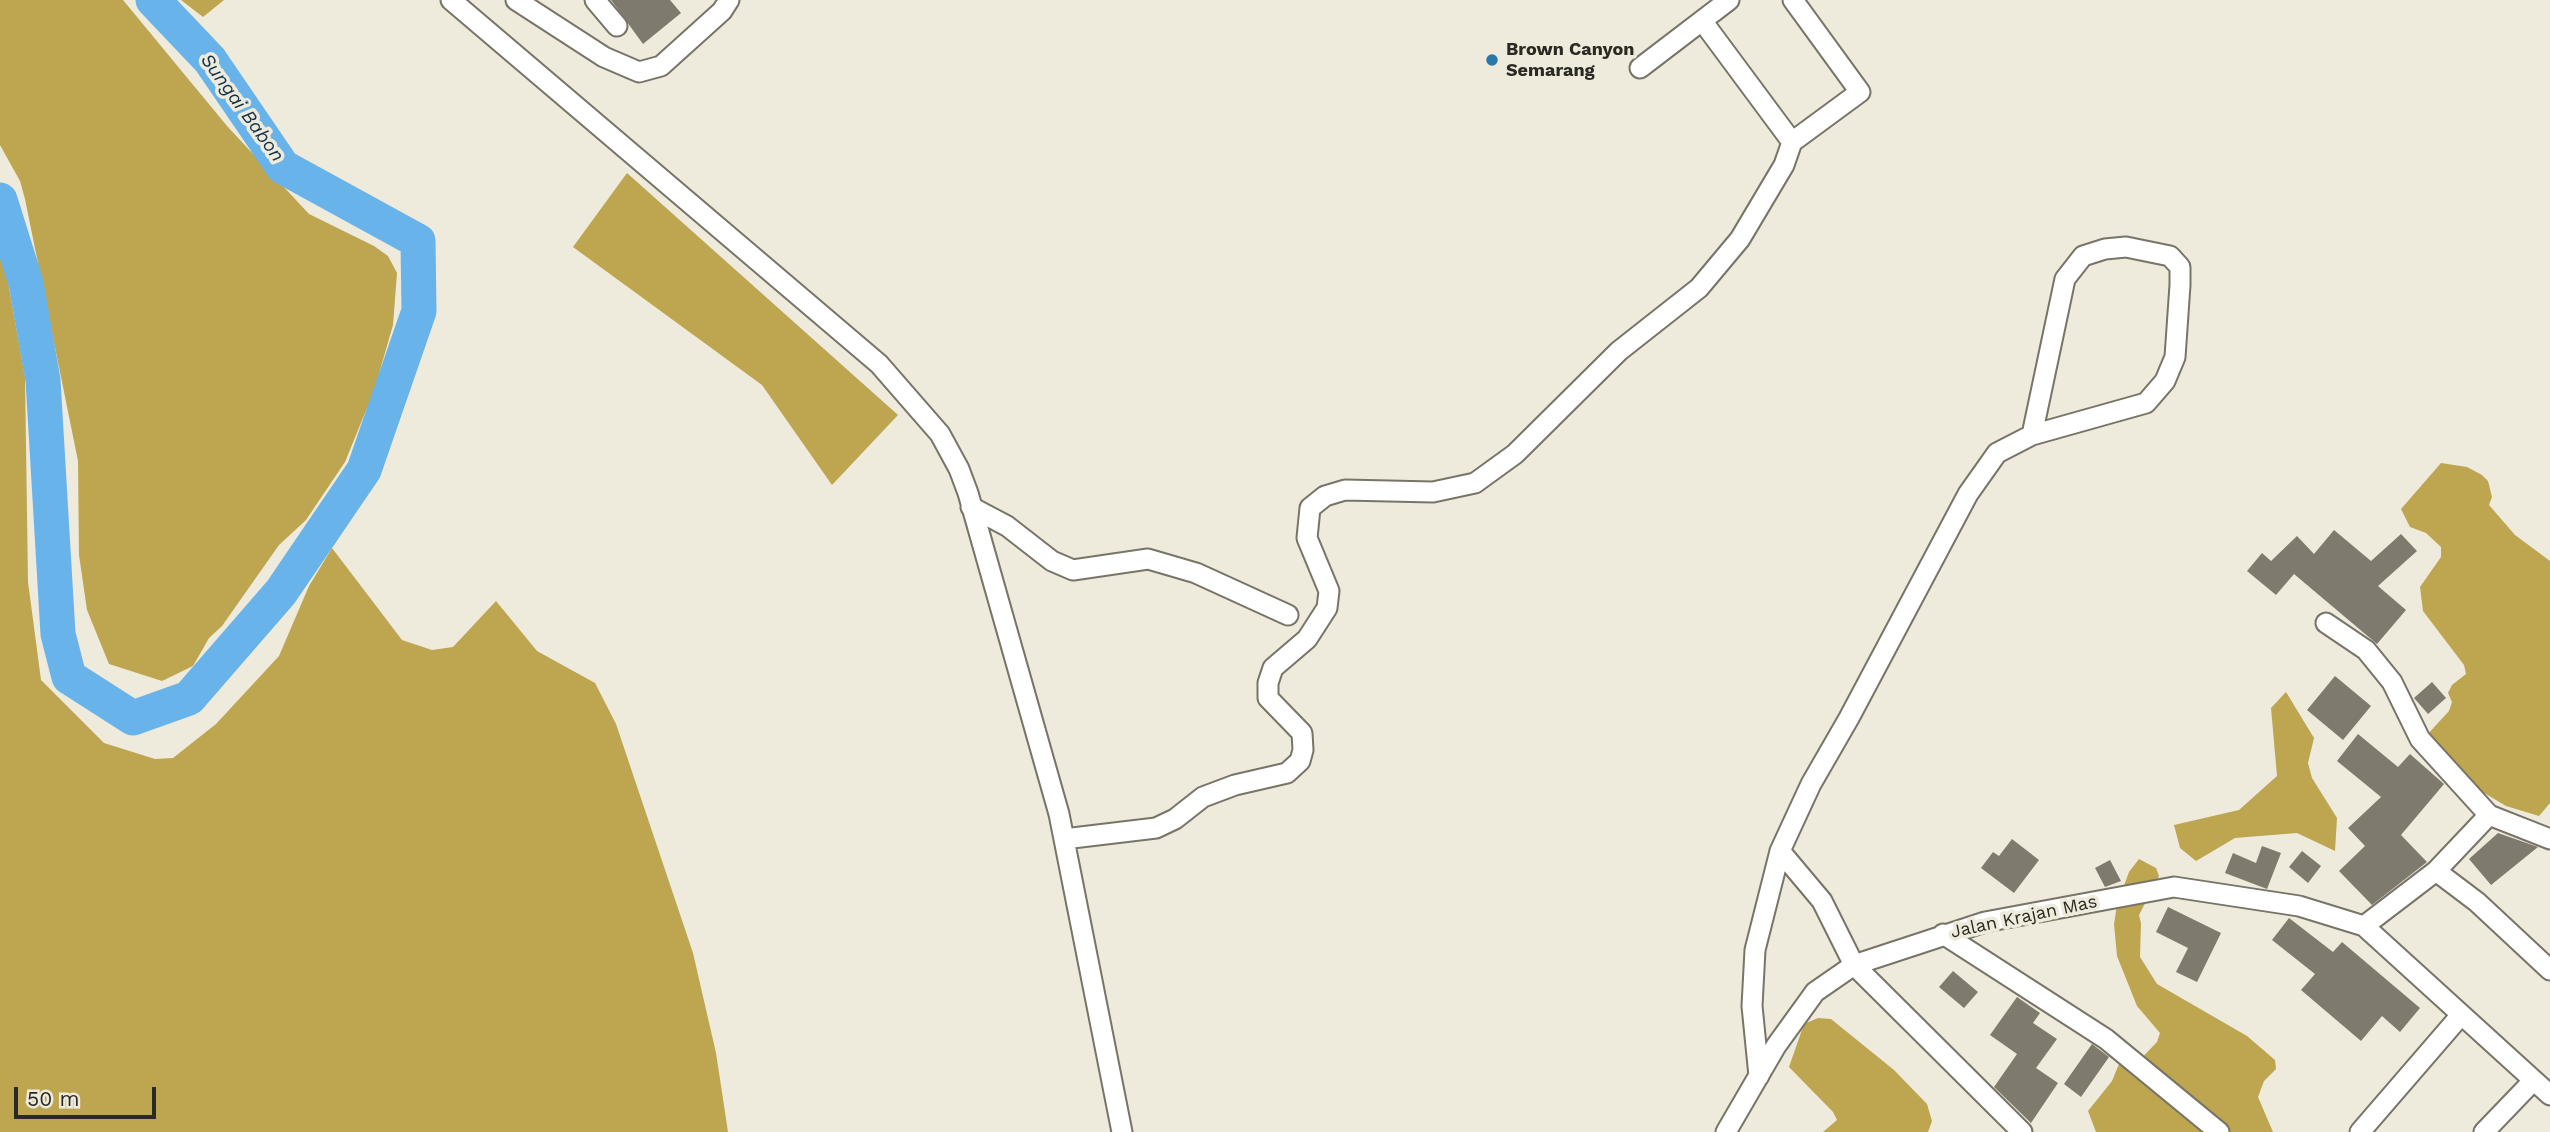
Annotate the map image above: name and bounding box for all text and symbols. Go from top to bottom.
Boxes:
place label: Brown Canyon Semarang [1506,39,1634,82]
water label: Sungai Babon [195,50,289,166]
marker: Brown Canyon Semarang [1484,52,1500,68]
street label: Jalan Krajan Mas [1949,891,2099,943]
scale bar [18,1072,159,1116]
text: 50 m [27,1086,79,1111]

